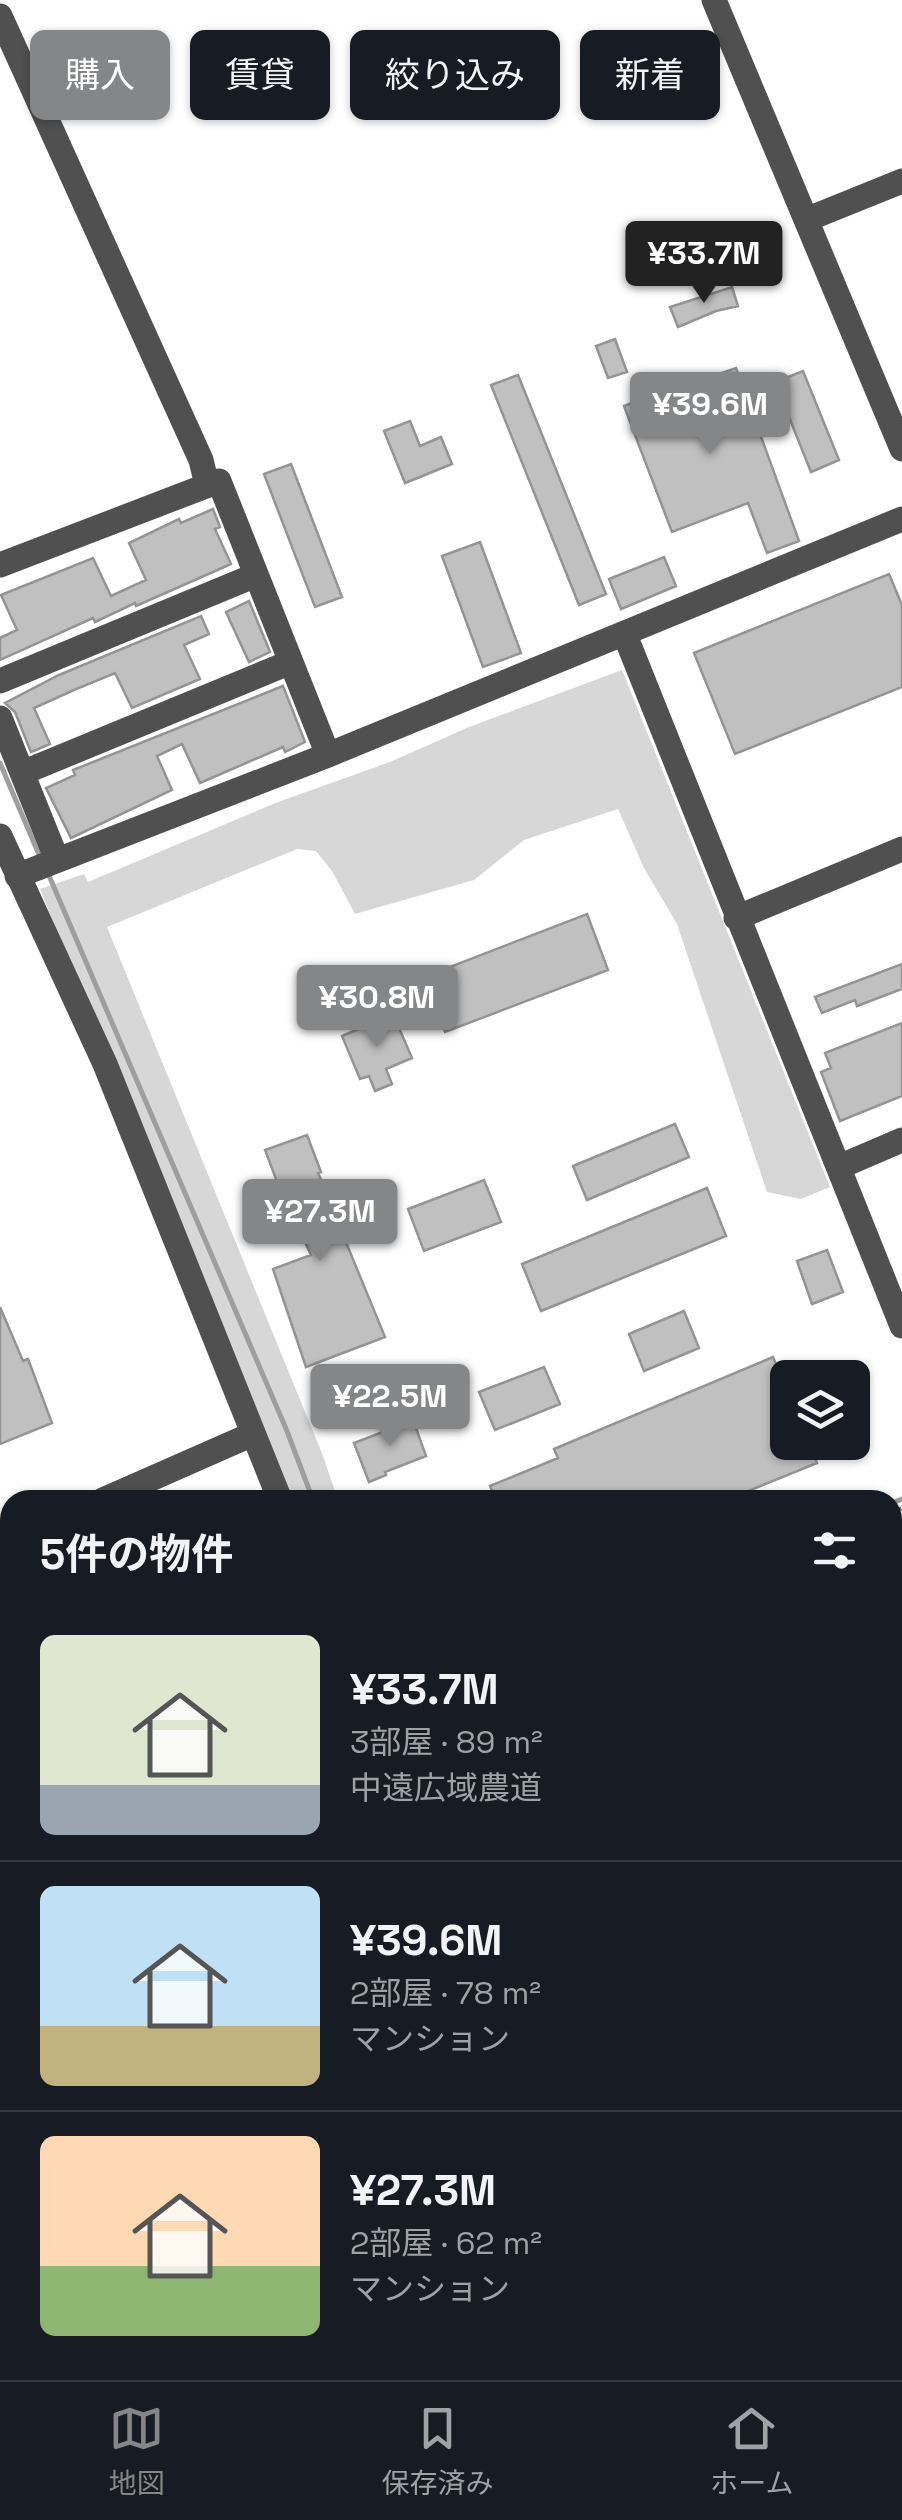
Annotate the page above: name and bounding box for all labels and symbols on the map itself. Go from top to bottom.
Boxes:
pin: ¥33.7M [623,221,785,306]
pin: ¥39.6M [629,372,791,457]
pin: ¥30.8M [296,965,458,1050]
pin: ¥27.3M [239,1179,401,1264]
pin: ¥22.5M [309,1364,471,1449]

